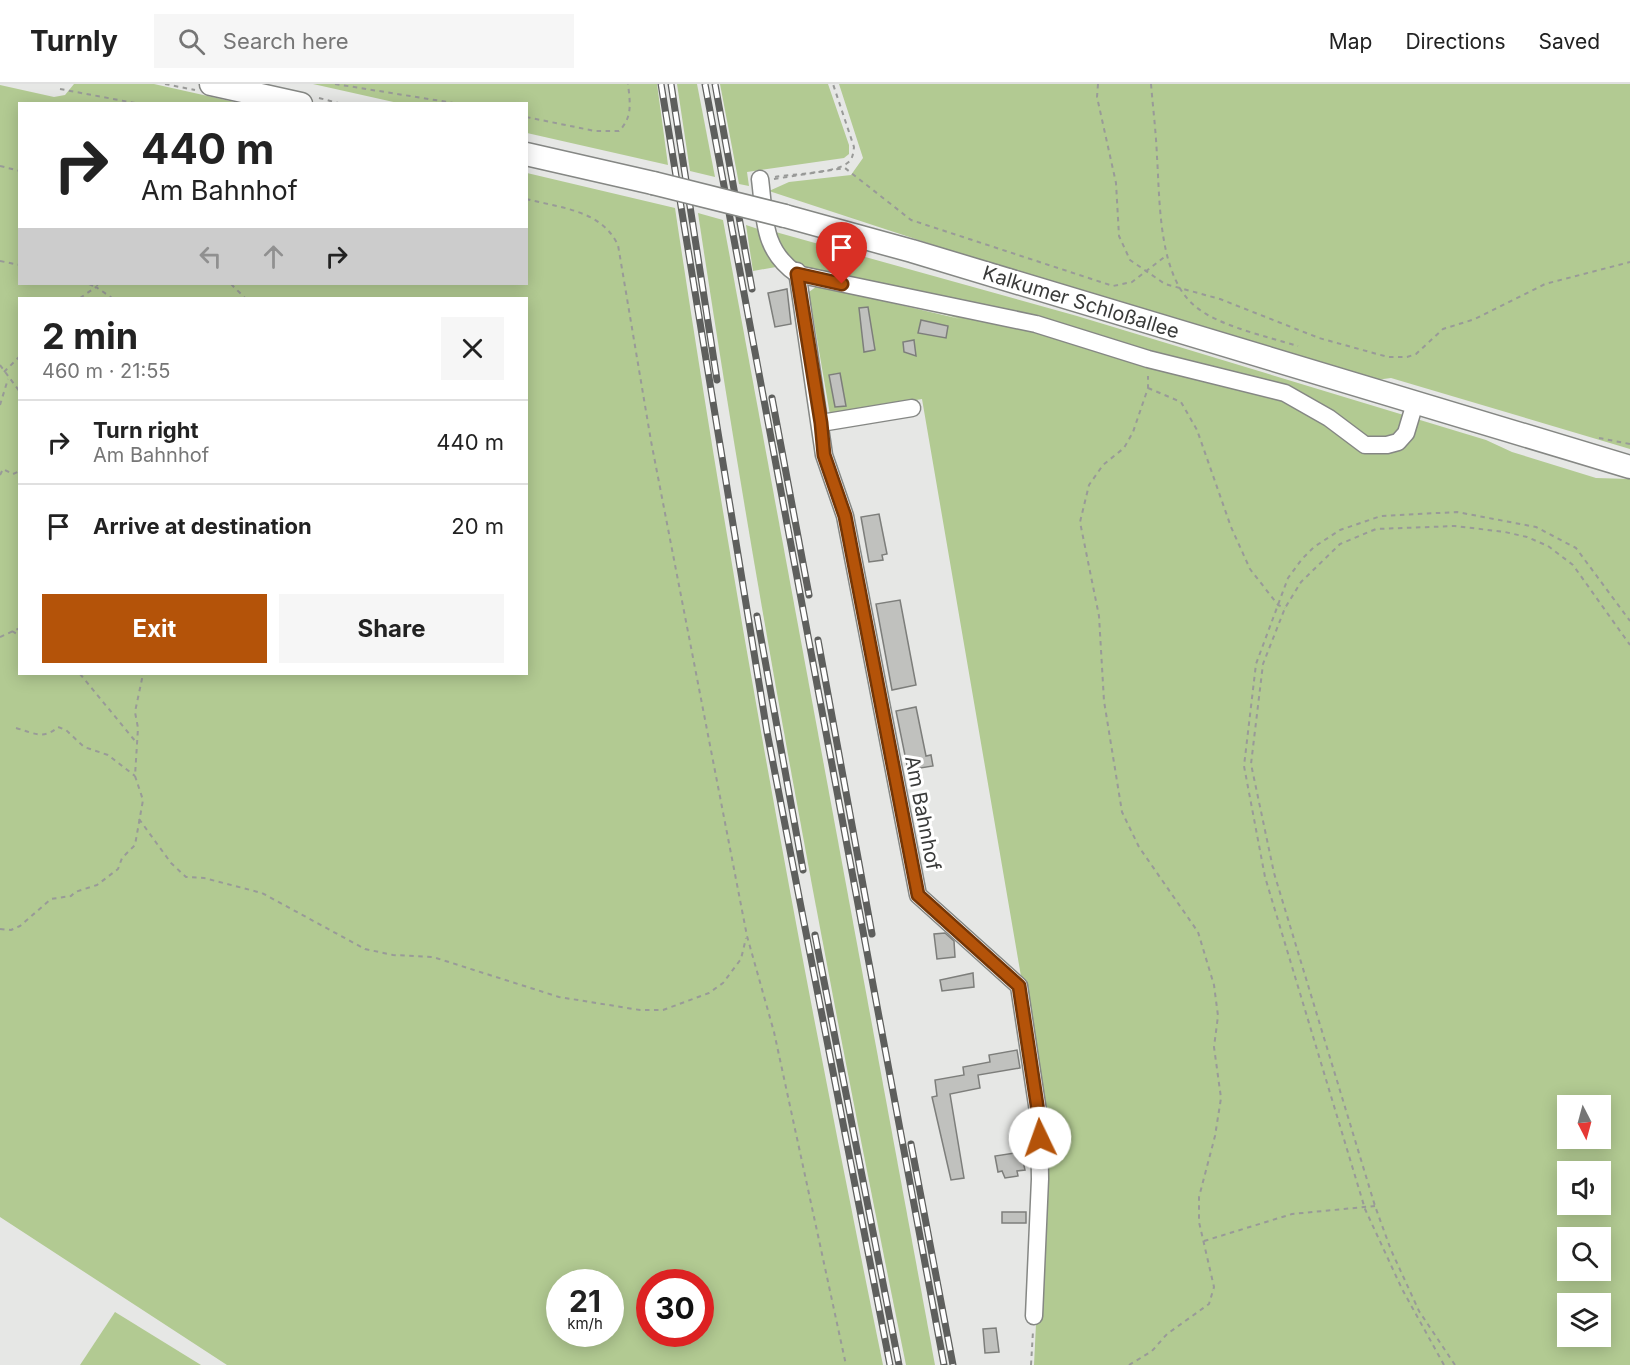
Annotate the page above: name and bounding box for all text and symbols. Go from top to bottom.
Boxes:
search box [154,14,574,68]
text: Turnly [30,24,118,58]
icon: search [175,25,208,58]
text: Search here [223,28,349,54]
text: Map [1329,29,1372,54]
text: Directions [1405,29,1506,54]
text: Saved [1539,29,1600,54]
text: 440 m [141,123,274,174]
icon: right [42,126,120,204]
text: Am Bahnhof [141,174,298,207]
pin [816,222,867,284]
icon: arrive [825,231,858,264]
icon: left [194,240,227,273]
icon: ahead [257,240,290,273]
icon: right [320,240,353,273]
street label: Kalkumer Schloßallee [980,261,1182,343]
text: 2 min [42,314,138,358]
button: close [441,317,504,380]
text: 460 m · 21:55 [42,359,171,383]
text: Turn right [93,417,199,443]
icon: right [42,426,75,459]
text: 440 m [436,429,504,455]
text: Am Bahnhof [93,443,209,467]
icon: arrive [42,510,75,543]
text: Arrive at destination [93,513,312,539]
text: 20 m [451,513,504,539]
button: Exit [42,594,267,663]
button: Share [279,594,504,663]
street label: Am Bahnhof [900,754,946,873]
north arrow [1557,1095,1611,1149]
map controls [1557,1095,1611,1347]
position arrow [1008,1106,1072,1170]
button: sound [1557,1161,1611,1215]
button: search [1557,1227,1611,1281]
speed limit sign: 30 [636,1269,714,1347]
text: 21 [569,1283,601,1319]
button: layers [1557,1293,1611,1347]
text: km/h [567,1314,603,1333]

